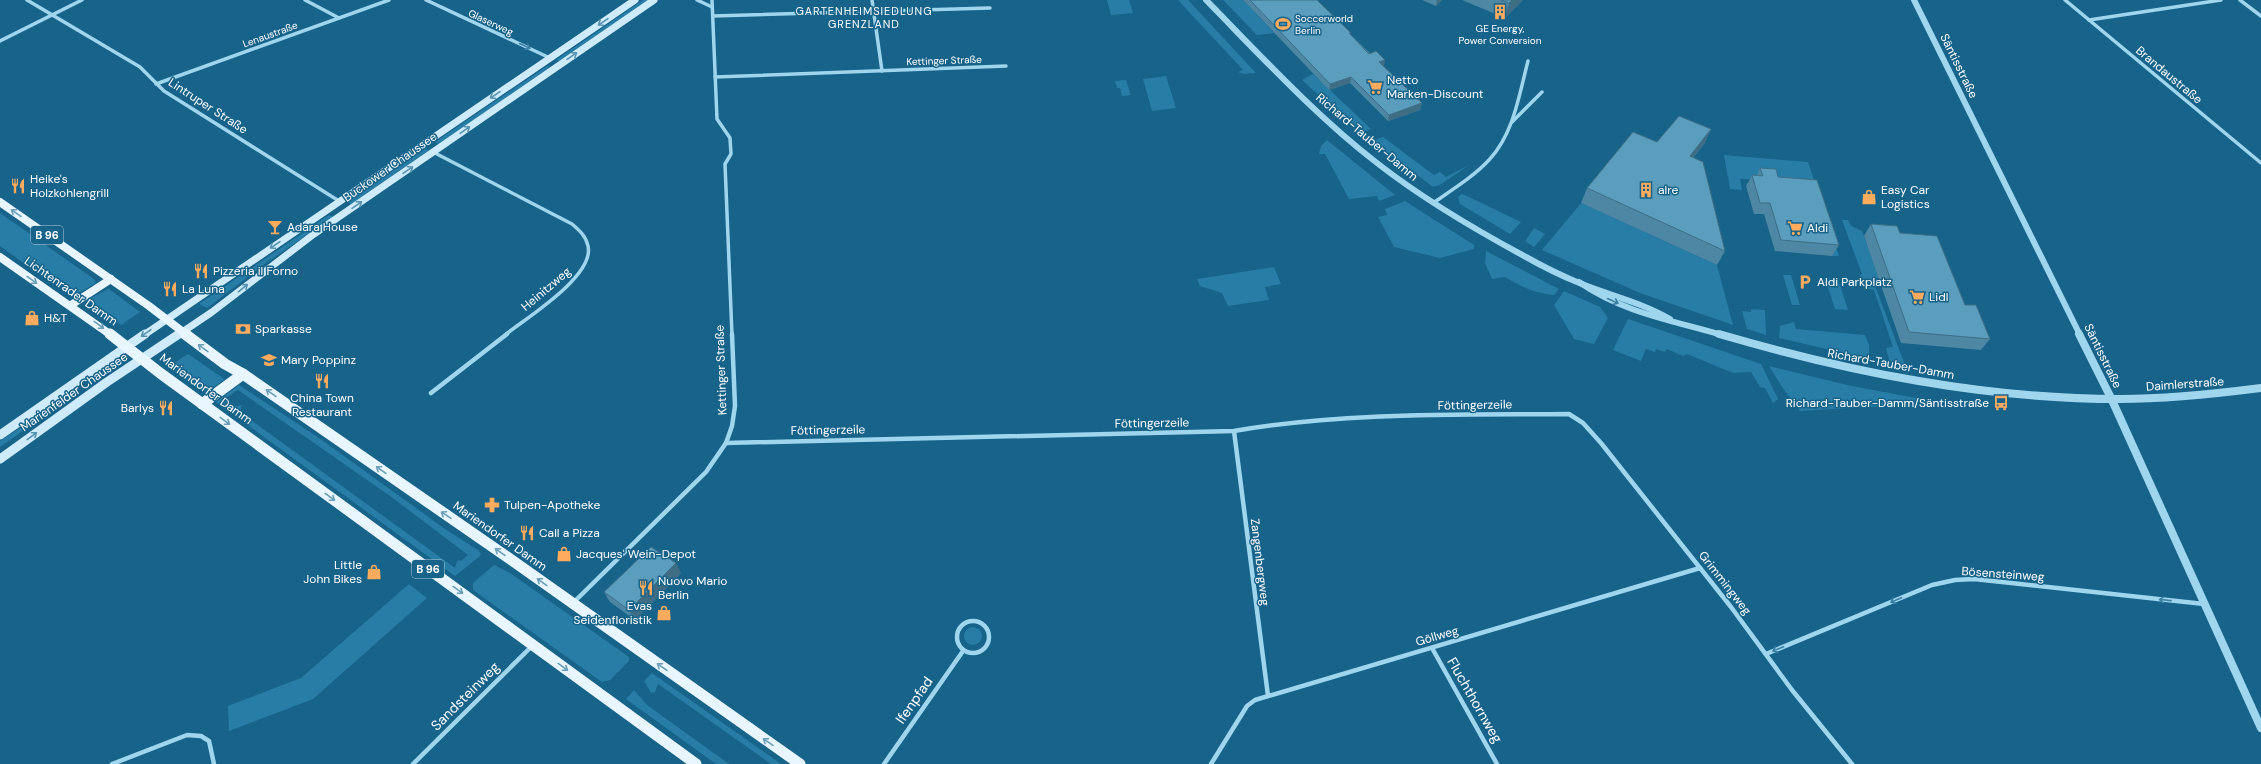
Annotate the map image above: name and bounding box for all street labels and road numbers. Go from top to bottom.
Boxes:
street label: Glaserweg [466,6,516,39]
street label: Lenaustraße [241,18,300,50]
street label: Säntisstraße [1936,31,1982,101]
street label: Brandaustraße [2132,43,2206,108]
street label: Kettinger Straße [906,53,982,68]
street label: Lintruper Straße [165,74,251,138]
street label: Richard-Tauber-Damm [1313,90,1421,184]
street label: Buckower Chaussee [340,128,440,206]
road number: B 96 [31,226,63,244]
street label: Lichtenrader Damm [21,253,121,329]
street label: Heinitzweg [518,263,574,314]
street label: Säntisstraße [2080,321,2126,391]
street label: Kettinger Straße [711,324,731,416]
street label: Richard-Tauber-Damm [1826,345,1956,383]
street label: Marienfelder Chaussee [17,349,131,435]
street label: Mariendorfer Damm [156,350,256,428]
street label: Daimlerstraße [2145,373,2225,395]
street label: Föttingerzeile [1438,396,1513,414]
street label: Föttingerzeile [1115,414,1190,432]
street label: Föttingerzeile [791,421,866,439]
street label: Mariendorfer Damm [450,498,550,574]
street label: Zangenbergweg [1247,517,1273,607]
street label: Grimmingweg [1695,548,1755,618]
road number: B 96 [412,560,444,578]
street label: Bösensteinweg [1961,563,2045,585]
street label: Göllweg [1414,622,1461,650]
street label: Fluchthornweg [1443,654,1507,746]
street label: Sandsteinweg [427,658,503,734]
street label: Ifenpfad [891,673,937,727]

